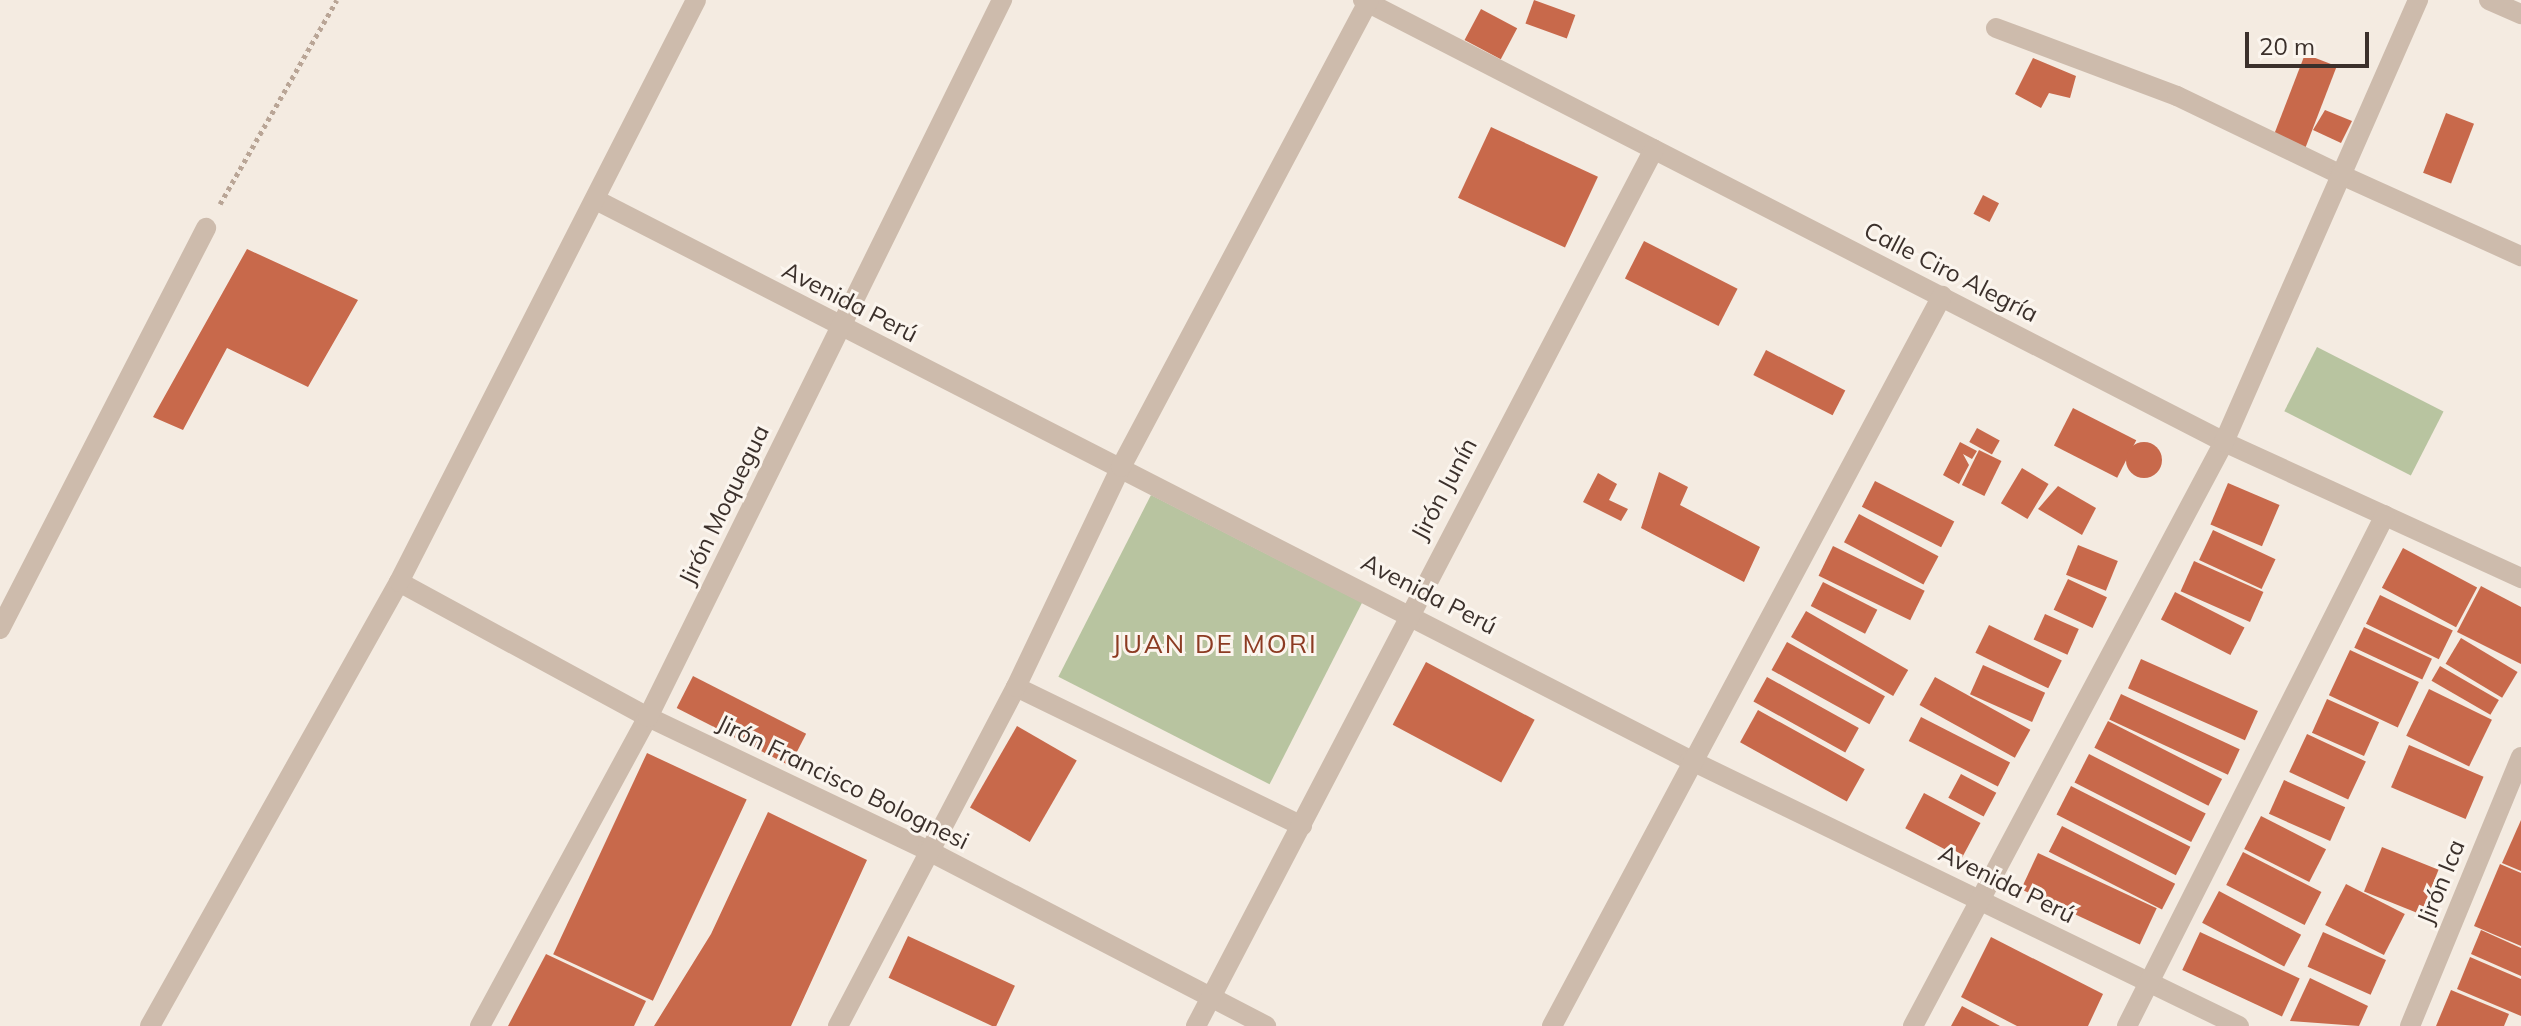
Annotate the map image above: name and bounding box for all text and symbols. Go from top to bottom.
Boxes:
scale bar [2249,16,2373,66]
text: 20 m [2259,31,2315,61]
street label: Calle Ciro Alegría [1859,216,2043,328]
street label: Avenida Perú [777,256,923,348]
street label: Jirón Moquegua [673,420,775,590]
street label: Jirón Junín [1405,433,1483,545]
street label: Avenida Perú [1356,548,1502,640]
district label: JUAN DE MORI [1112,628,1318,660]
street label: Jirón Francisco Bolognesi [713,709,973,855]
street label: Jirón Ica [2411,836,2471,928]
street label: Avenida Perú [1934,839,2080,929]

